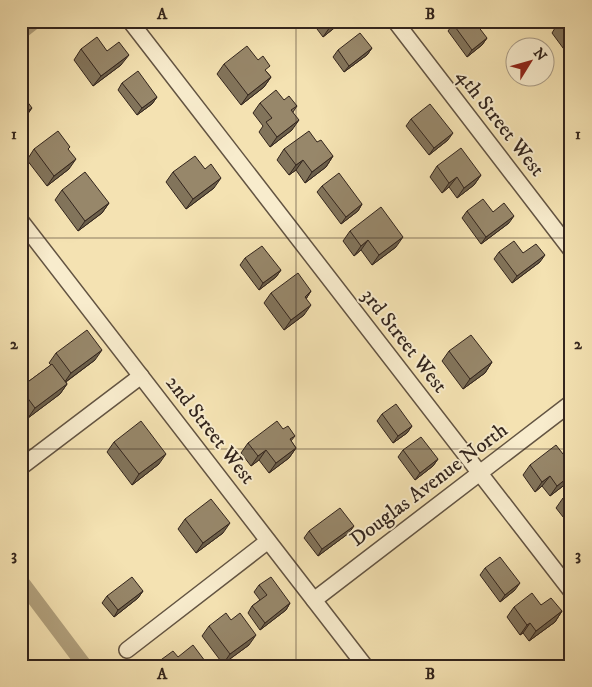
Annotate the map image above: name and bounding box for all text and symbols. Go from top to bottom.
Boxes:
text: A [156,4,168,24]
text: B [425,4,435,24]
north arrow [504,38,554,88]
text: N [529,45,551,65]
street label: 4th Street West [450,64,550,182]
text: 1 [11,124,17,144]
text: 1 [575,124,581,144]
street label: 3rd Street West [355,284,453,399]
text: 2 [10,334,19,354]
text: 2 [574,334,583,354]
street label: 2nd Street West [159,370,261,490]
street label: Douglas Avenue North [345,417,513,553]
text: 3 [11,545,17,565]
text: 3 [575,545,581,565]
text: A [156,664,168,684]
text: B [425,664,435,684]

